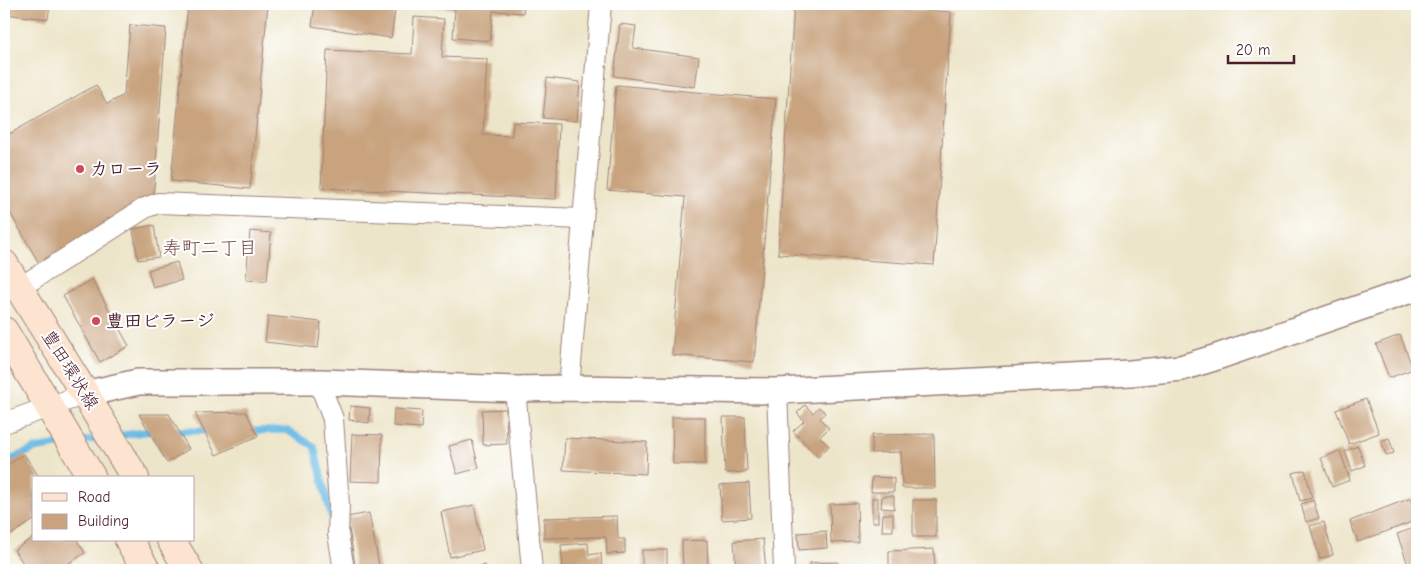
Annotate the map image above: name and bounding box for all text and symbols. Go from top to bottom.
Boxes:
scale bar [1228,32,1295,64]
text: 20 m [1236,41,1270,59]
place label: カローラ [90,159,162,180]
marker: カローラ [74,163,86,175]
district label: 寿町二丁目 [162,237,258,259]
place label: 豊田ビラージ [106,311,214,332]
marker: 豊田ビラージ [90,315,102,327]
street label: 豊田環状線 [37,326,103,414]
legend [32,476,195,542]
text: Road [78,488,110,506]
text: Building [78,512,129,530]

